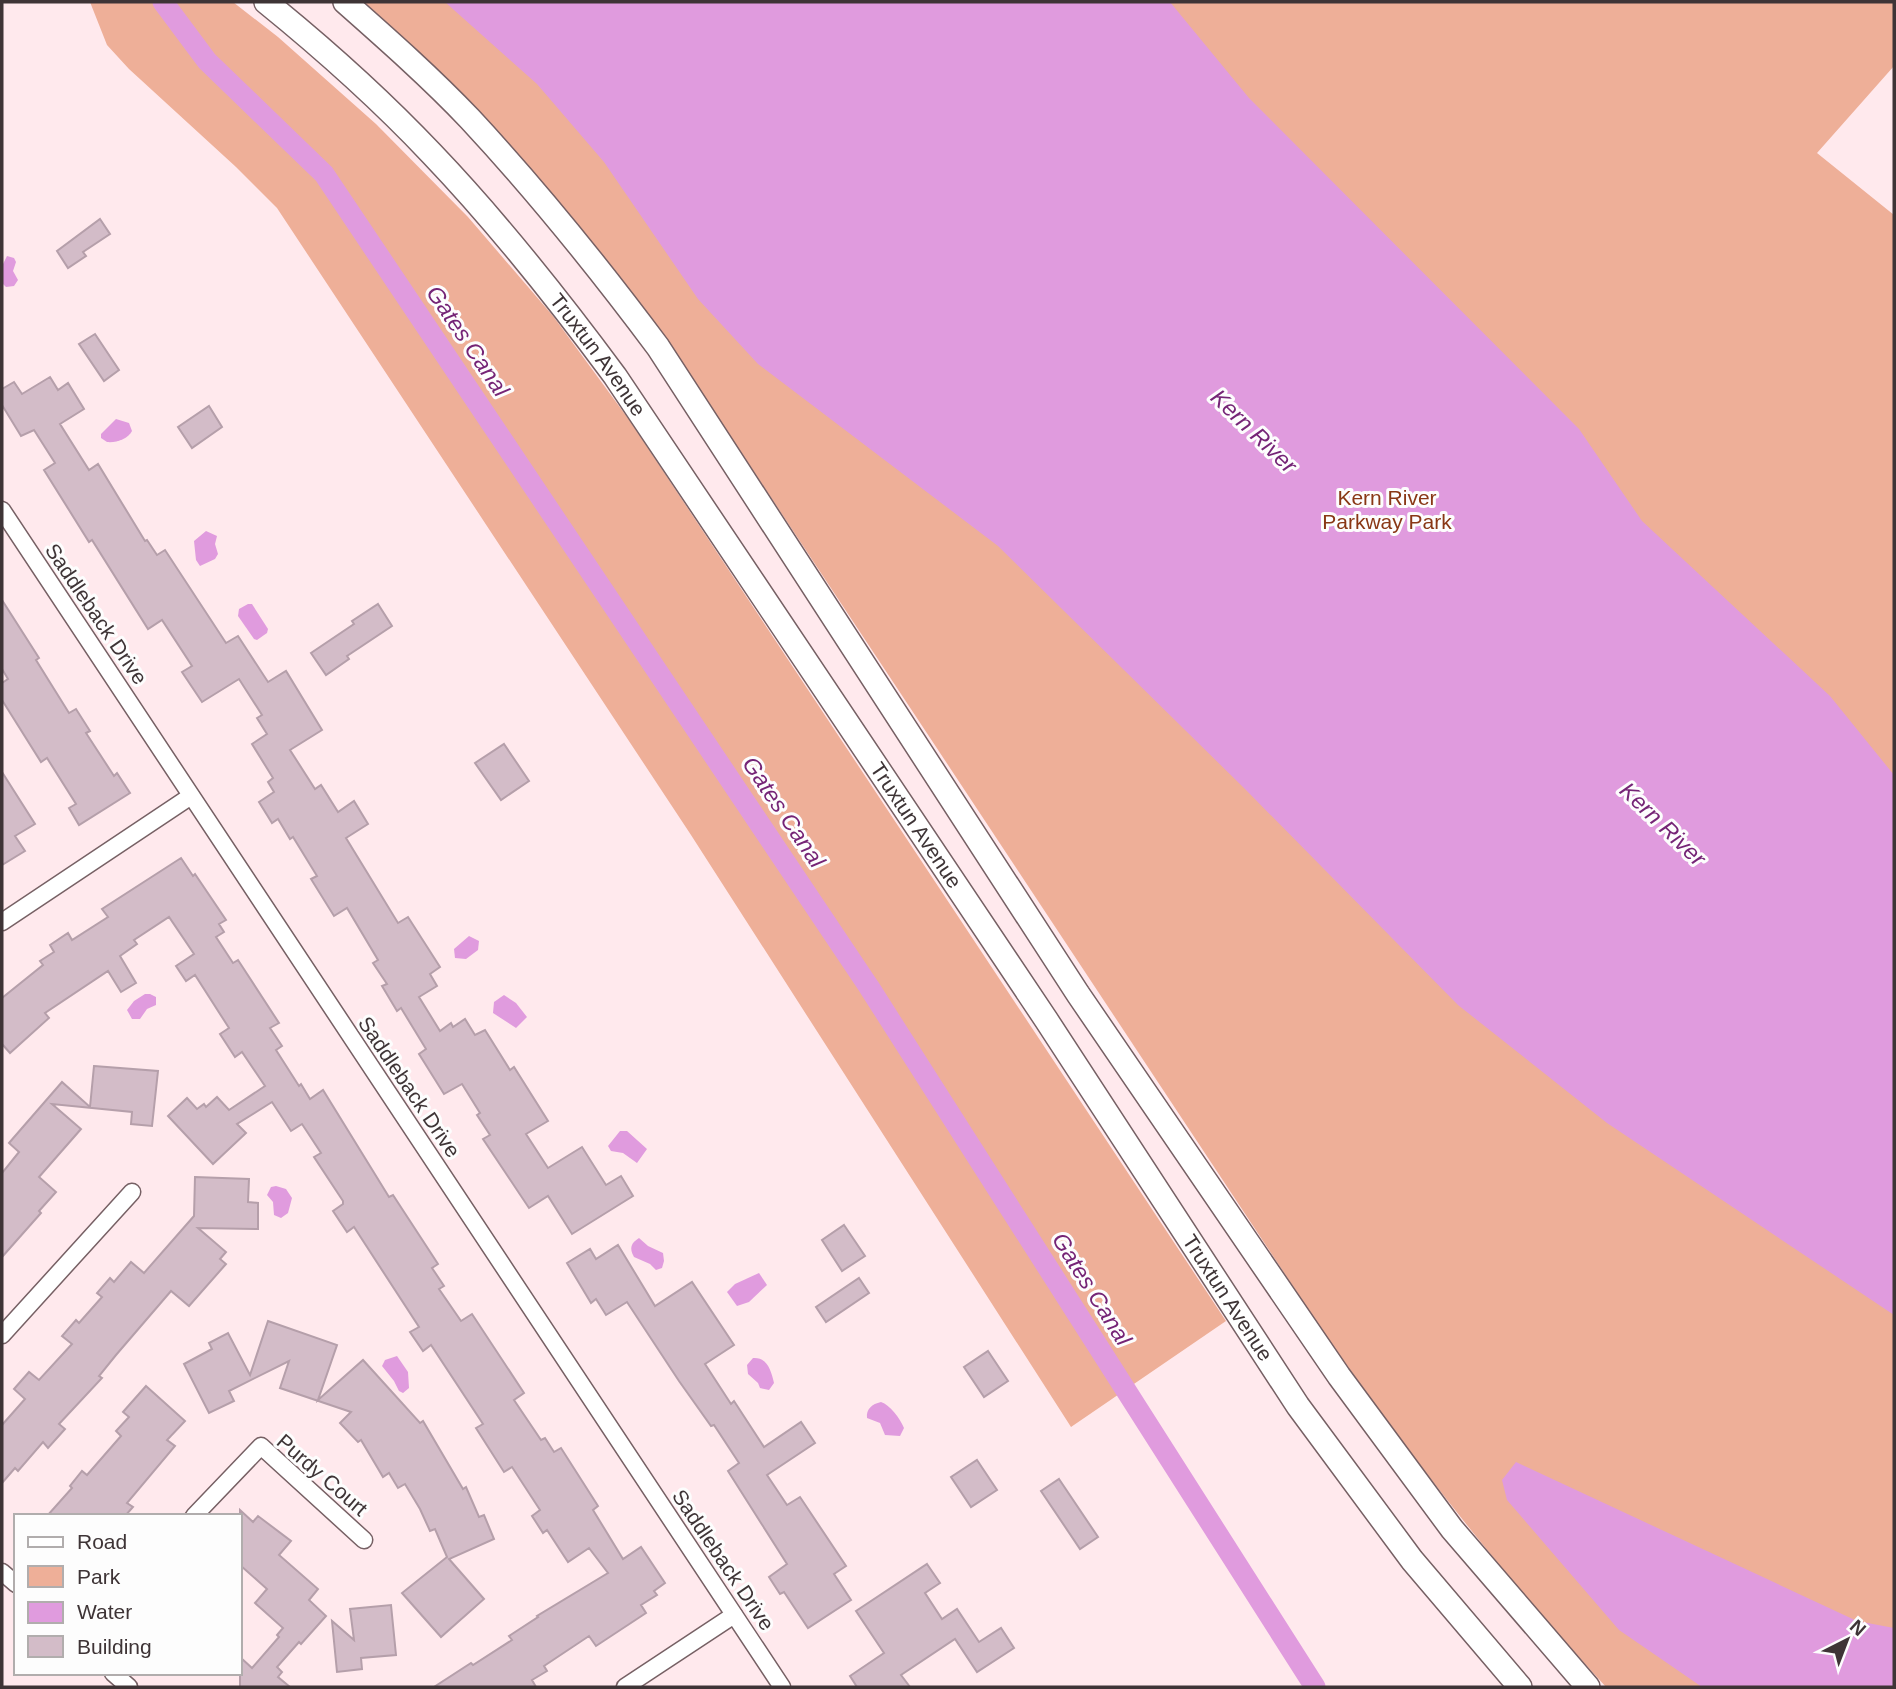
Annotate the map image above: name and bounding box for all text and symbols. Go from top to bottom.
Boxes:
water label: Gates Canal [421,281,515,402]
street label: Truxtun Avenue [546,289,651,420]
water label: Kern River [1206,384,1303,479]
park label: Kern River Parkway Park [1322,486,1452,533]
street label: Saddleback Drive [41,539,152,688]
water label: Gates Canal [737,752,831,873]
street label: Truxtun Avenue [866,758,967,892]
water label: Kern River [1615,777,1712,872]
street label: Saddleback Drive [354,1012,465,1161]
water label: Gates Canal [1047,1228,1137,1351]
street label: Truxtun Avenue [1178,1230,1277,1365]
street label: Purdy Court [273,1429,372,1520]
street label: Saddleback Drive [668,1485,779,1634]
legend [14,1514,242,1675]
text: Road [77,1530,127,1553]
text: Park [77,1565,121,1588]
text: Water [77,1600,132,1623]
north arrow [1812,1605,1882,1675]
text: N [1846,1615,1870,1640]
text: Building [77,1635,152,1658]

